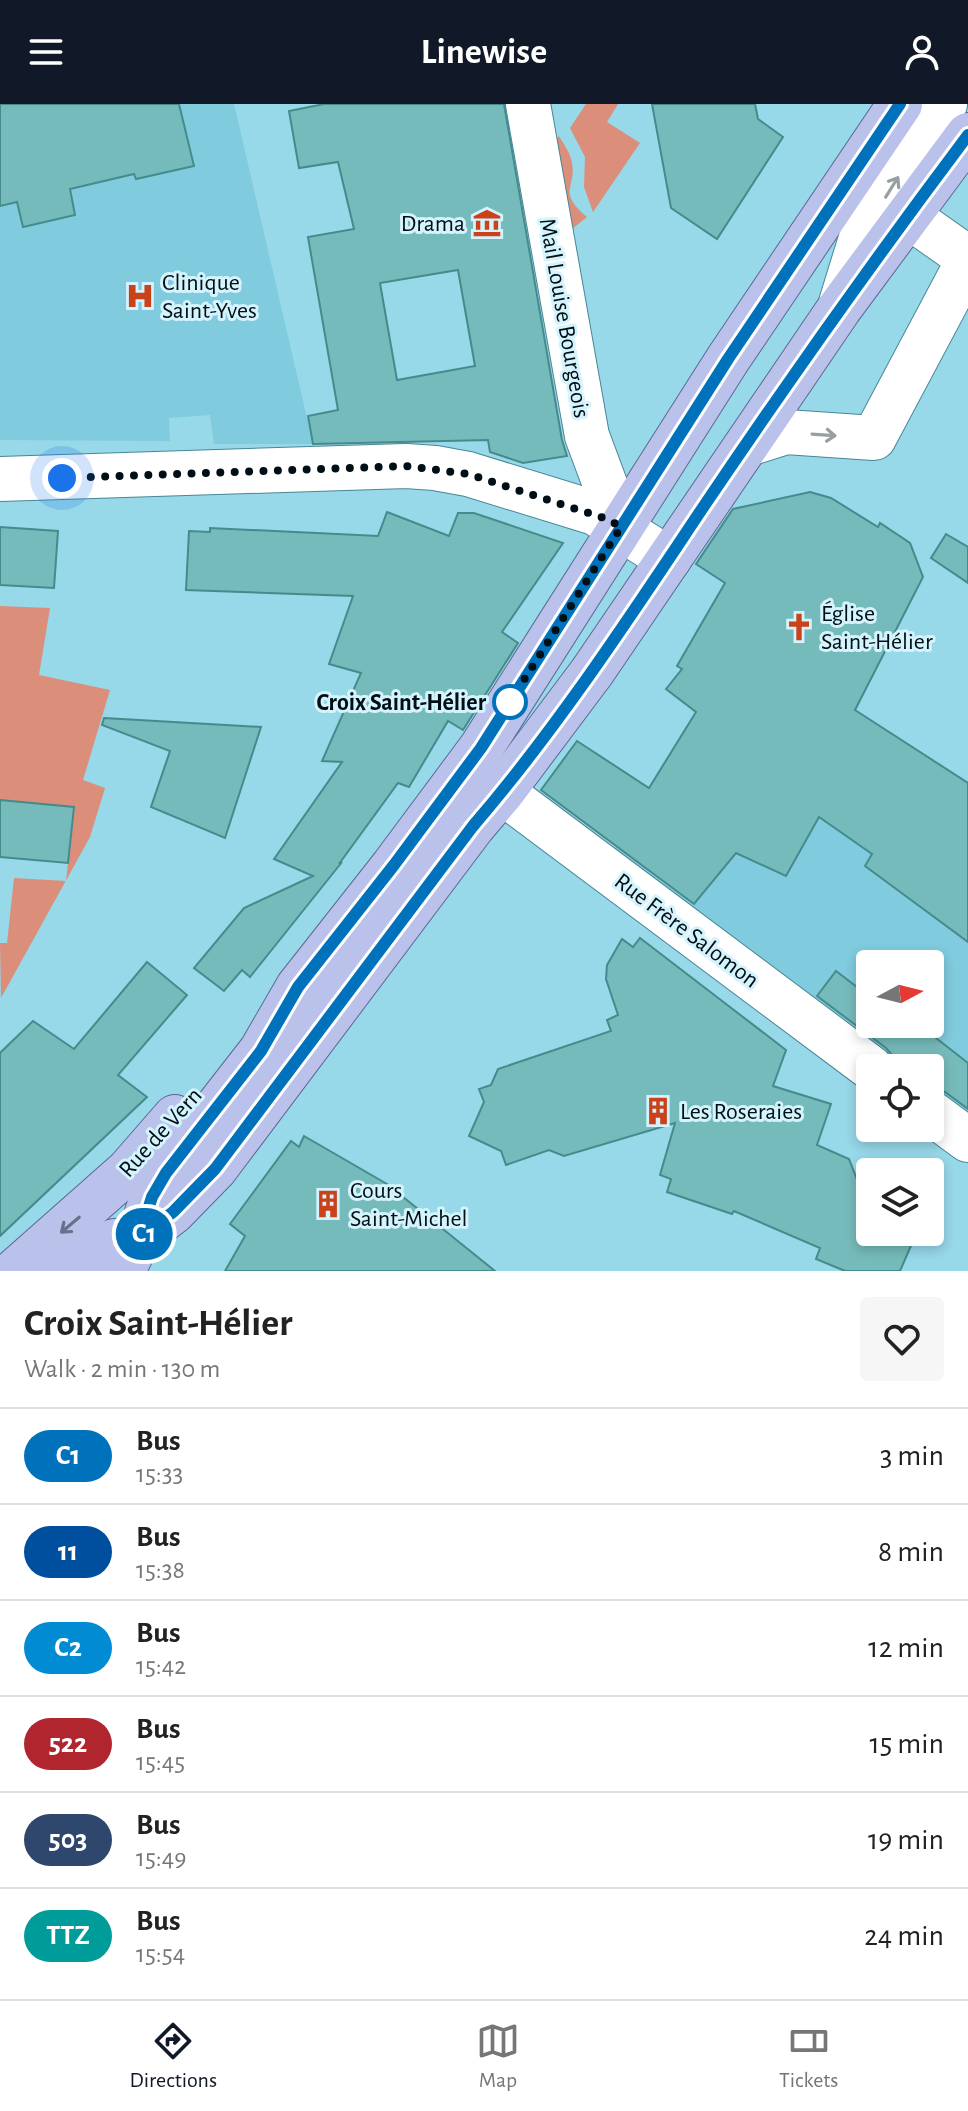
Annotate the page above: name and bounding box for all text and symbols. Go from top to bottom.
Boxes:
icon: menu [24,30,68,74]
icon: person [900,30,944,74]
text: Linewise [421,34,547,70]
one-way arrow [885,176,901,199]
museum icon: Drama [472,208,502,238]
place label: Drama [401,212,465,236]
street label: Mail Louise Bourgeois [535,216,593,420]
place label: Clinique Saint-Yves [162,271,257,323]
hospital icon: Clinique Saint-Yves [125,281,155,311]
one-way arrow [810,428,837,443]
your location [42,458,82,498]
place label: Église Saint-Hélier [821,600,933,654]
church icon: Église Saint-Hélier [784,612,814,642]
marker: Croix Saint-Hélier [493,685,527,719]
place label: Croix Saint-Hélier [317,691,487,715]
street label: Rue Frère Salomon [610,869,763,993]
north arrow [856,950,944,1038]
map controls [856,950,944,1246]
button: locate [856,1054,944,1142]
street label: Rue de Vern [115,1083,207,1182]
building icon: Les Roseraies [643,1096,673,1126]
place label: Les Roseraies [680,1100,802,1124]
button: layers [856,1158,944,1246]
place label: Cours Saint-Michel [350,1179,468,1231]
building icon: Cours Saint-Michel [313,1189,343,1219]
line badge: C1 [108,1208,180,1260]
one-way arrow [60,1216,80,1234]
text: C1 [132,1220,156,1248]
button: heart [860,1297,944,1381]
text: Croix Saint-Hélier [24,1305,292,1343]
text: Walk · 2 min · 130 m [24,1356,220,1382]
text: Bus [136,1426,181,1456]
text: 3 min [880,1441,944,1471]
text: C1 [56,1442,80,1470]
text: 15:33 [136,1461,183,1487]
text: Bus [136,1522,181,1552]
text: 8 min [878,1537,944,1567]
text: 11 [58,1538,78,1566]
text: 15:38 [136,1557,185,1583]
text: Bus [136,1618,181,1648]
text: 12 min [868,1633,944,1663]
text: C2 [54,1634,82,1662]
text: 15:42 [136,1653,186,1679]
text: Bus [136,1714,181,1744]
text: 15 min [869,1729,944,1759]
text: 522 [49,1730,87,1758]
text: 15:45 [136,1749,185,1775]
text: Bus [136,1810,181,1840]
text: 19 min [868,1825,944,1855]
text: 503 [49,1826,87,1854]
text: 15:49 [136,1845,187,1871]
text: Bus [136,1906,181,1936]
text: 24 min [864,1921,944,1951]
text: TTZ [46,1922,90,1950]
text: 15:54 [136,1941,185,1967]
tab: Directions [129,2019,217,2093]
tab: Map [476,2019,520,2093]
tab: Tickets [779,2019,839,2093]

